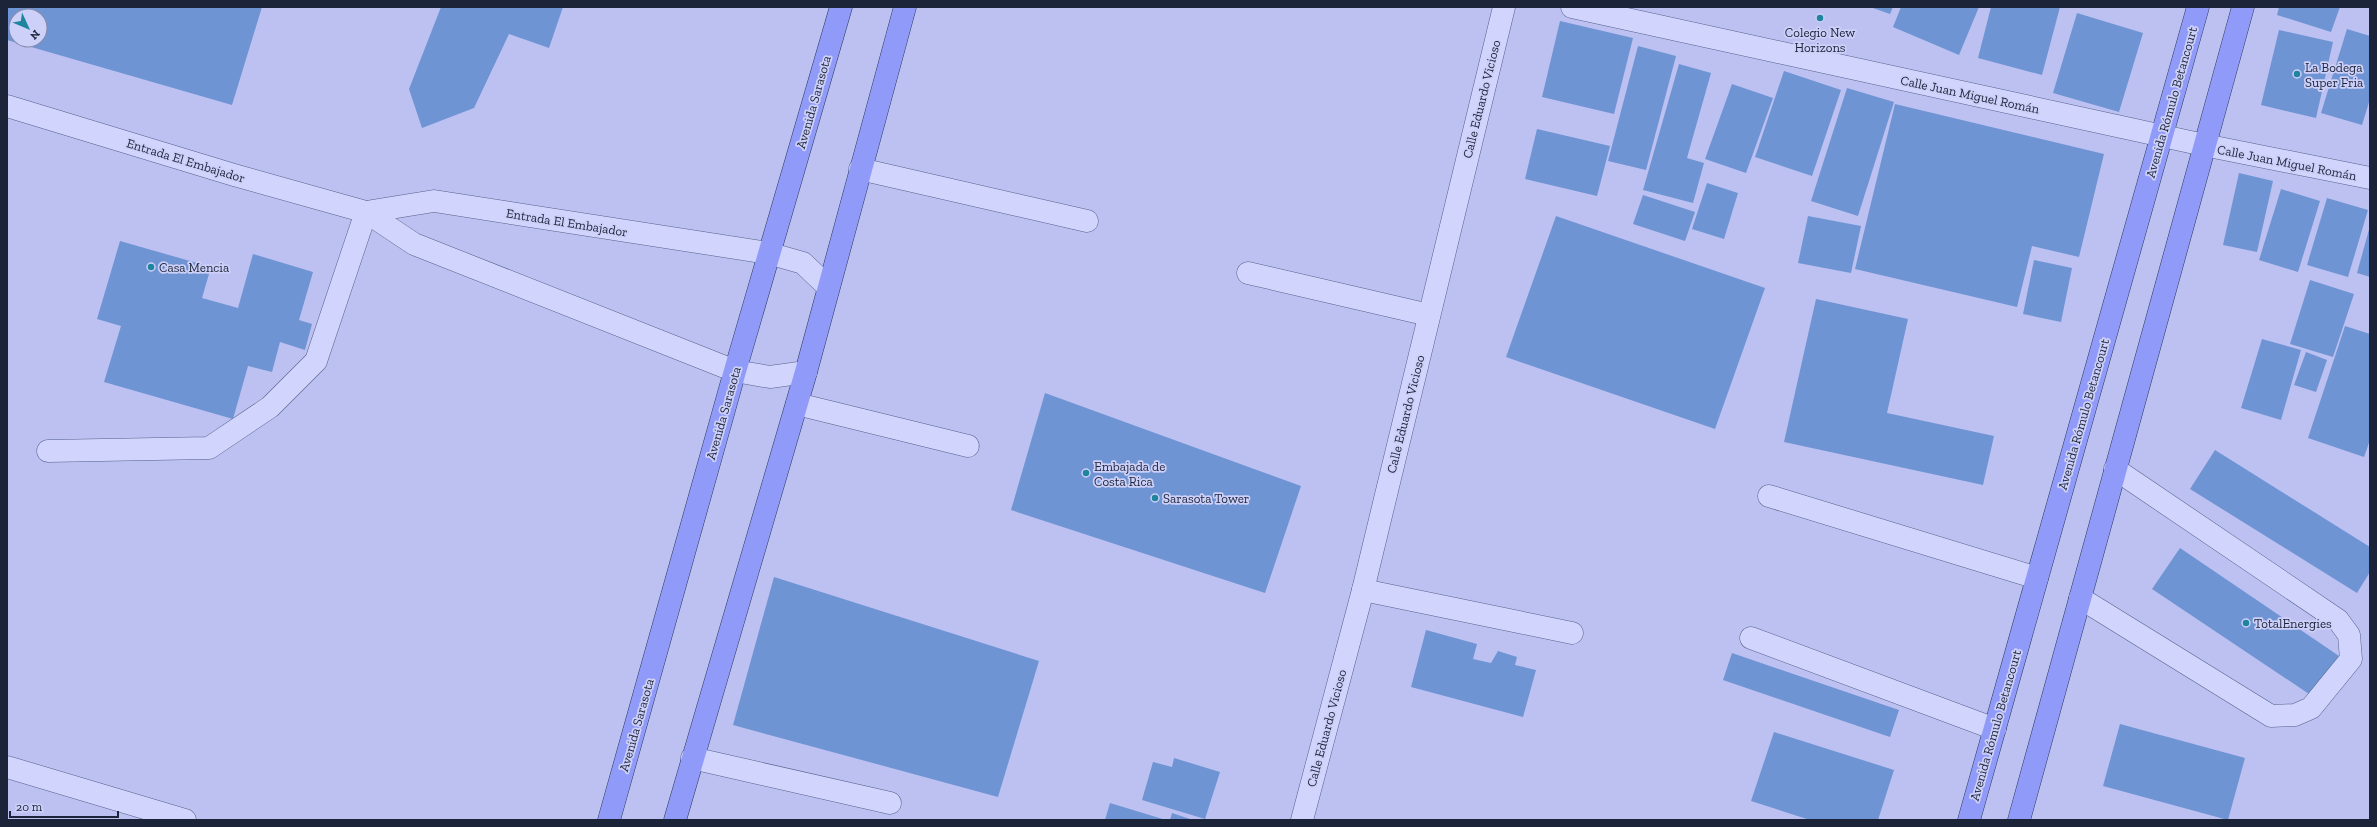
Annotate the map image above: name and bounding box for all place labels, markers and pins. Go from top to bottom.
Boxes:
marker: Colegio New Horizons [1815,13,1825,23]
place label: Colegio New Horizons [1785,25,1855,55]
place label: La Bodega Super Fria [2305,60,2364,90]
marker: La Bodega Super Fria [2292,69,2302,79]
place label: Casa Mencia [159,260,230,275]
marker: Casa Mencia [146,262,156,272]
place label: Embajada de Costa Rica [1094,459,1165,489]
marker: Embajada de Costa Rica [1081,468,1091,478]
place label: Sarasota Tower [1163,491,1249,506]
marker: Sarasota Tower [1150,493,1160,503]
place label: TotalEnergies [2254,616,2332,631]
marker: TotalEnergies [2241,618,2251,628]

